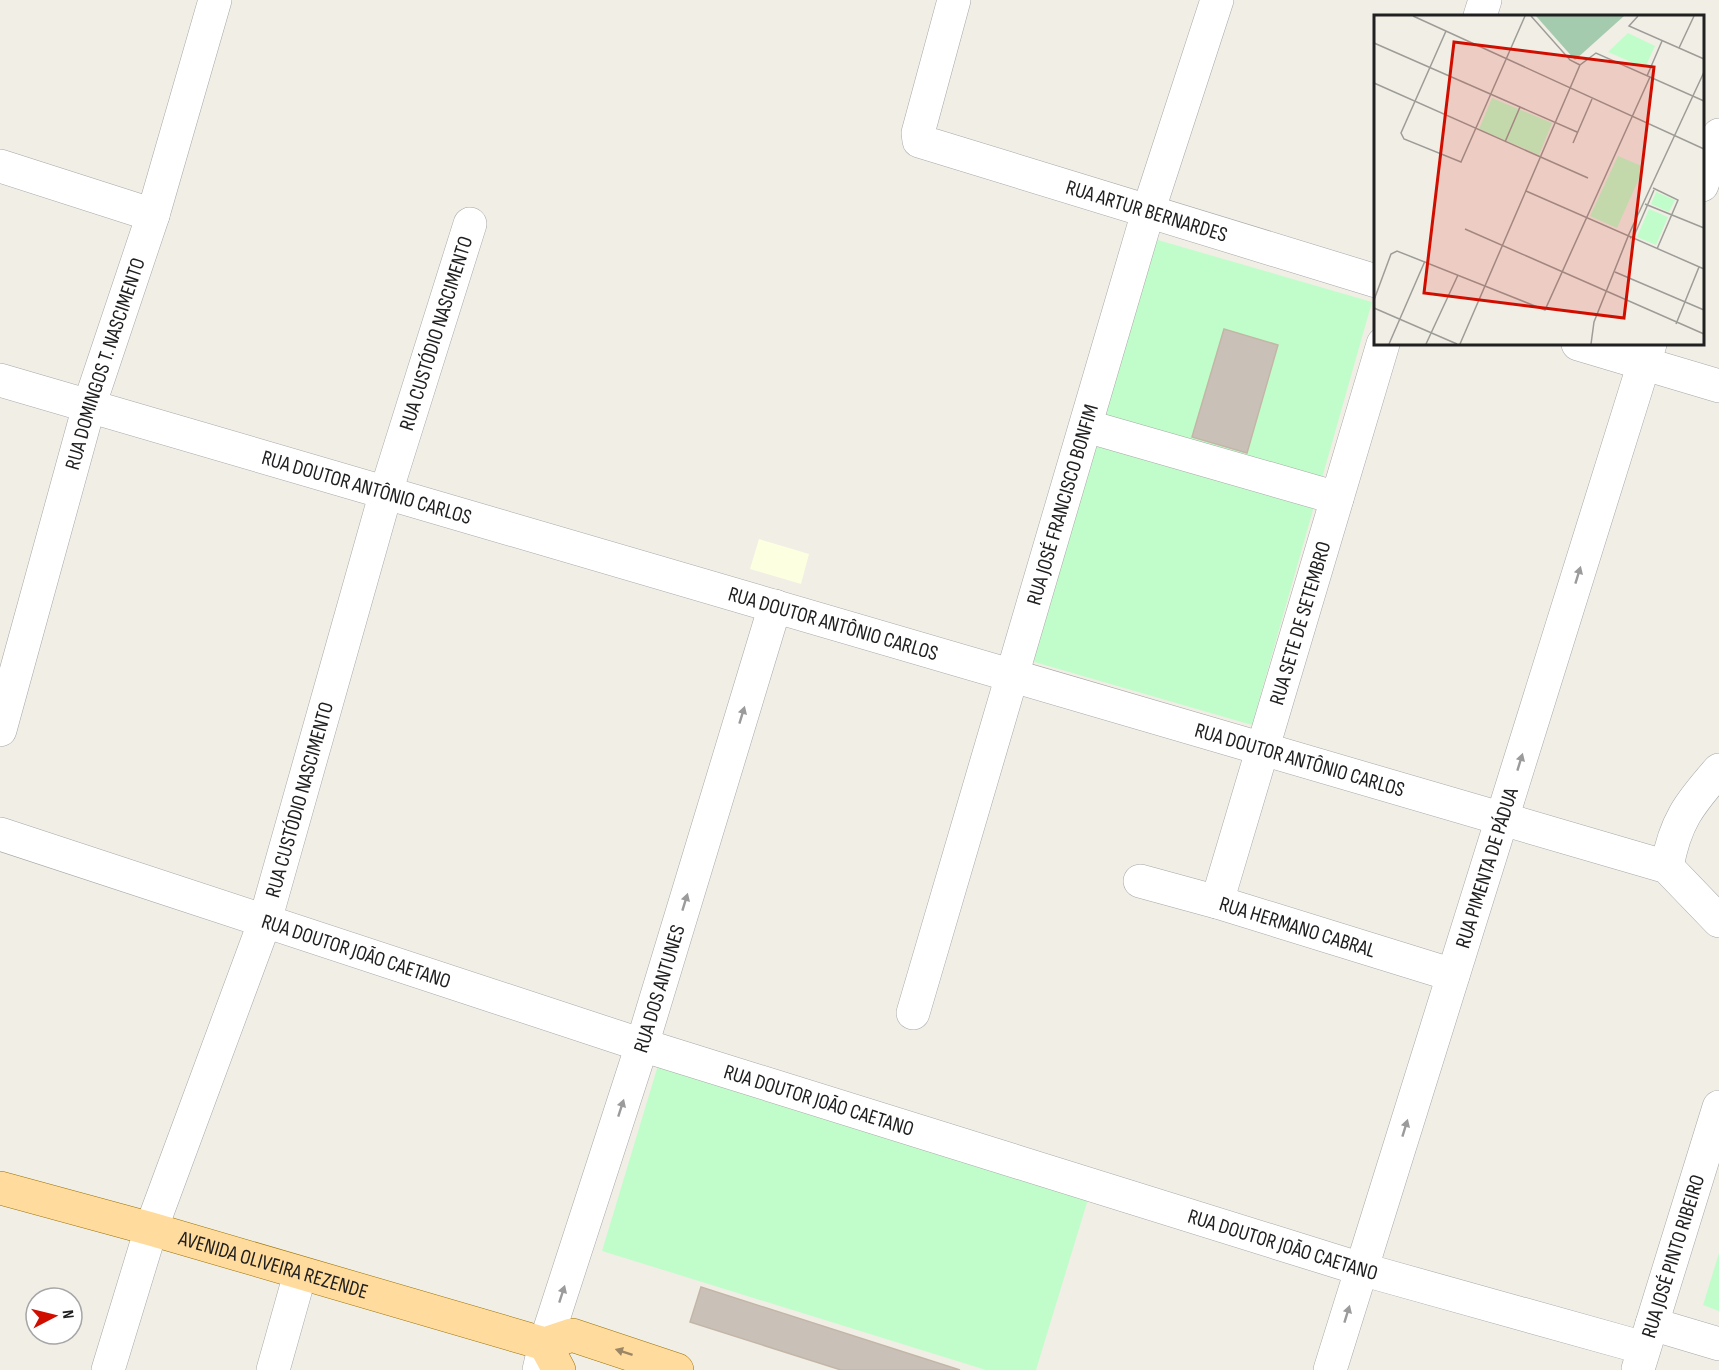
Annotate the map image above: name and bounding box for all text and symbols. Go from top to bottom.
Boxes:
inset map [1374,15,1704,345]
street label: RUA ARTUR BERNARDES [1063,174,1231,247]
street label: RUA CUSTÓDIO NASCIMENTO [394,233,478,433]
street label: RUA DOMINGOS T. NASCIMENTO [60,255,150,473]
street label: RUA JOSÉ FRANCISCO BONFIM [1021,401,1103,608]
street label: RUA DOUTOR ANTÔNIO CARLOS [259,445,474,530]
street label: RUA SETE DE SETEMBRO [1264,538,1336,708]
one-way arrow [1574,566,1583,584]
street label: RUA DOUTOR ANTÔNIO CARLOS [725,581,941,666]
street label: RUA CUSTÓDIO NASCIMENTO [260,699,339,900]
one-way arrow [738,706,747,724]
street label: RUA DOUTOR ANTÔNIO CARLOS [1192,717,1407,802]
one-way arrow [1516,753,1525,771]
street label: RUA PIMENTA DE PÁDUA [1450,784,1524,951]
street label: RUA HERMANO CABRAL [1216,891,1379,963]
one-way arrow [681,893,690,911]
street label: RUA DOUTOR JOÃO CAETANO [258,908,454,994]
street label: RUA DOS ANTUNES [628,922,690,1056]
street label: RUA DOUTOR JOÃO CAETANO [721,1059,917,1141]
one-way arrow [617,1099,627,1117]
one-way arrow [1401,1119,1410,1137]
street label: RUA JOSÉ PINTO RIBEIRO [1636,1172,1710,1341]
street label: RUA DOUTOR JOÃO CAETANO [1185,1203,1381,1286]
street label: AVENIDA OLIVEIRA REZENDE [175,1225,371,1304]
one-way arrow [558,1285,567,1303]
north arrow [24,1286,84,1346]
one-way arrow [1343,1305,1352,1323]
text: N [57,1309,77,1320]
one-way arrow [615,1347,633,1357]

